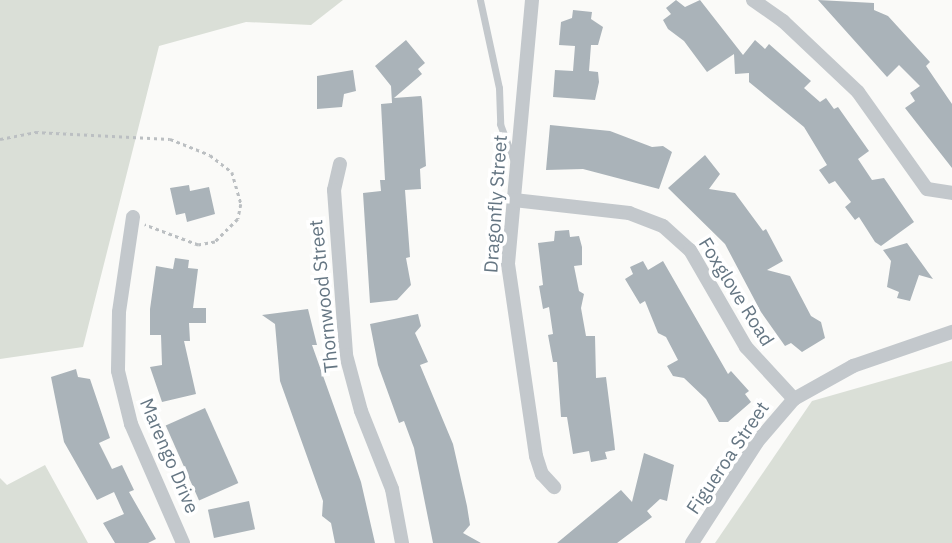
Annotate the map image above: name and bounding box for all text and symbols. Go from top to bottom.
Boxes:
street label: Dragonfly Street [480,134,512,274]
street label: Thornwood Street [305,219,343,373]
street label: Foxglove Road [694,234,778,350]
street label: Marengo Drive [135,395,203,517]
street label: Figueroa Street [682,397,774,519]

